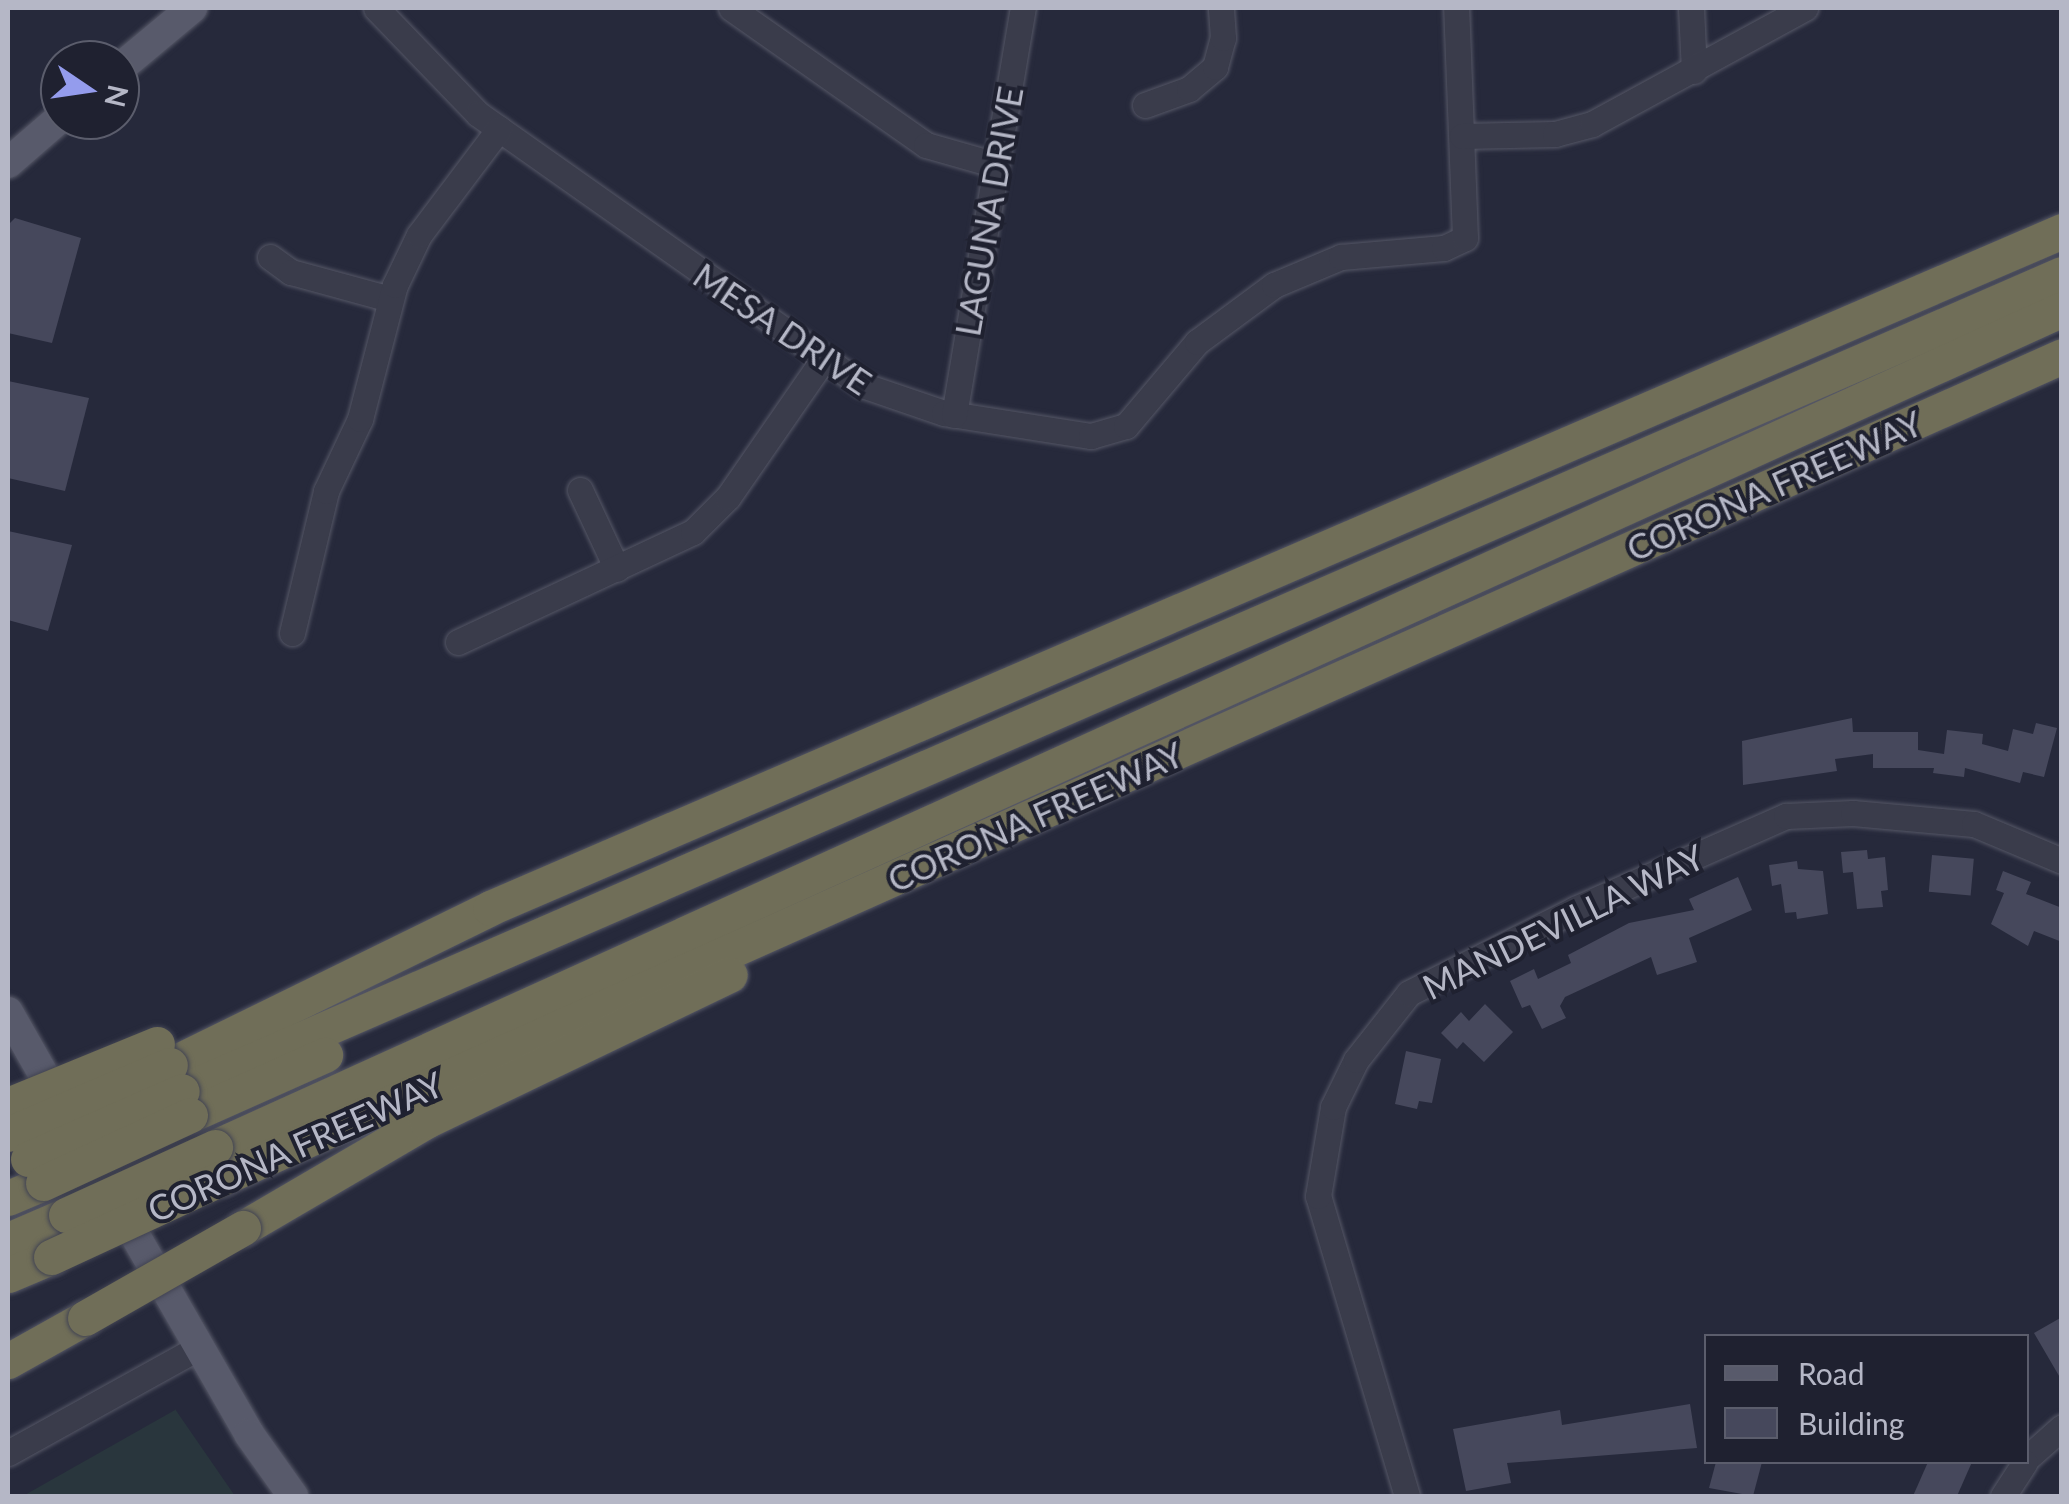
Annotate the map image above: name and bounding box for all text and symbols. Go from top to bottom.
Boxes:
north arrow [40,40,140,140]
text: N [98,82,136,111]
street label: LAGUNA DRIVE [945,82,1031,340]
street label: MESA DRIVE [686,253,880,403]
street label: CORONA FREEWAY [1619,401,1929,569]
street label: CORONA FREEWAY [880,732,1190,900]
street label: MANDEVILLA WAY [1415,834,1711,1008]
street label: CORONA FREEWAY [140,1062,450,1230]
legend [1704,1334,2029,1464]
text: Road [1798,1355,1865,1391]
text: Building [1798,1405,1904,1441]

